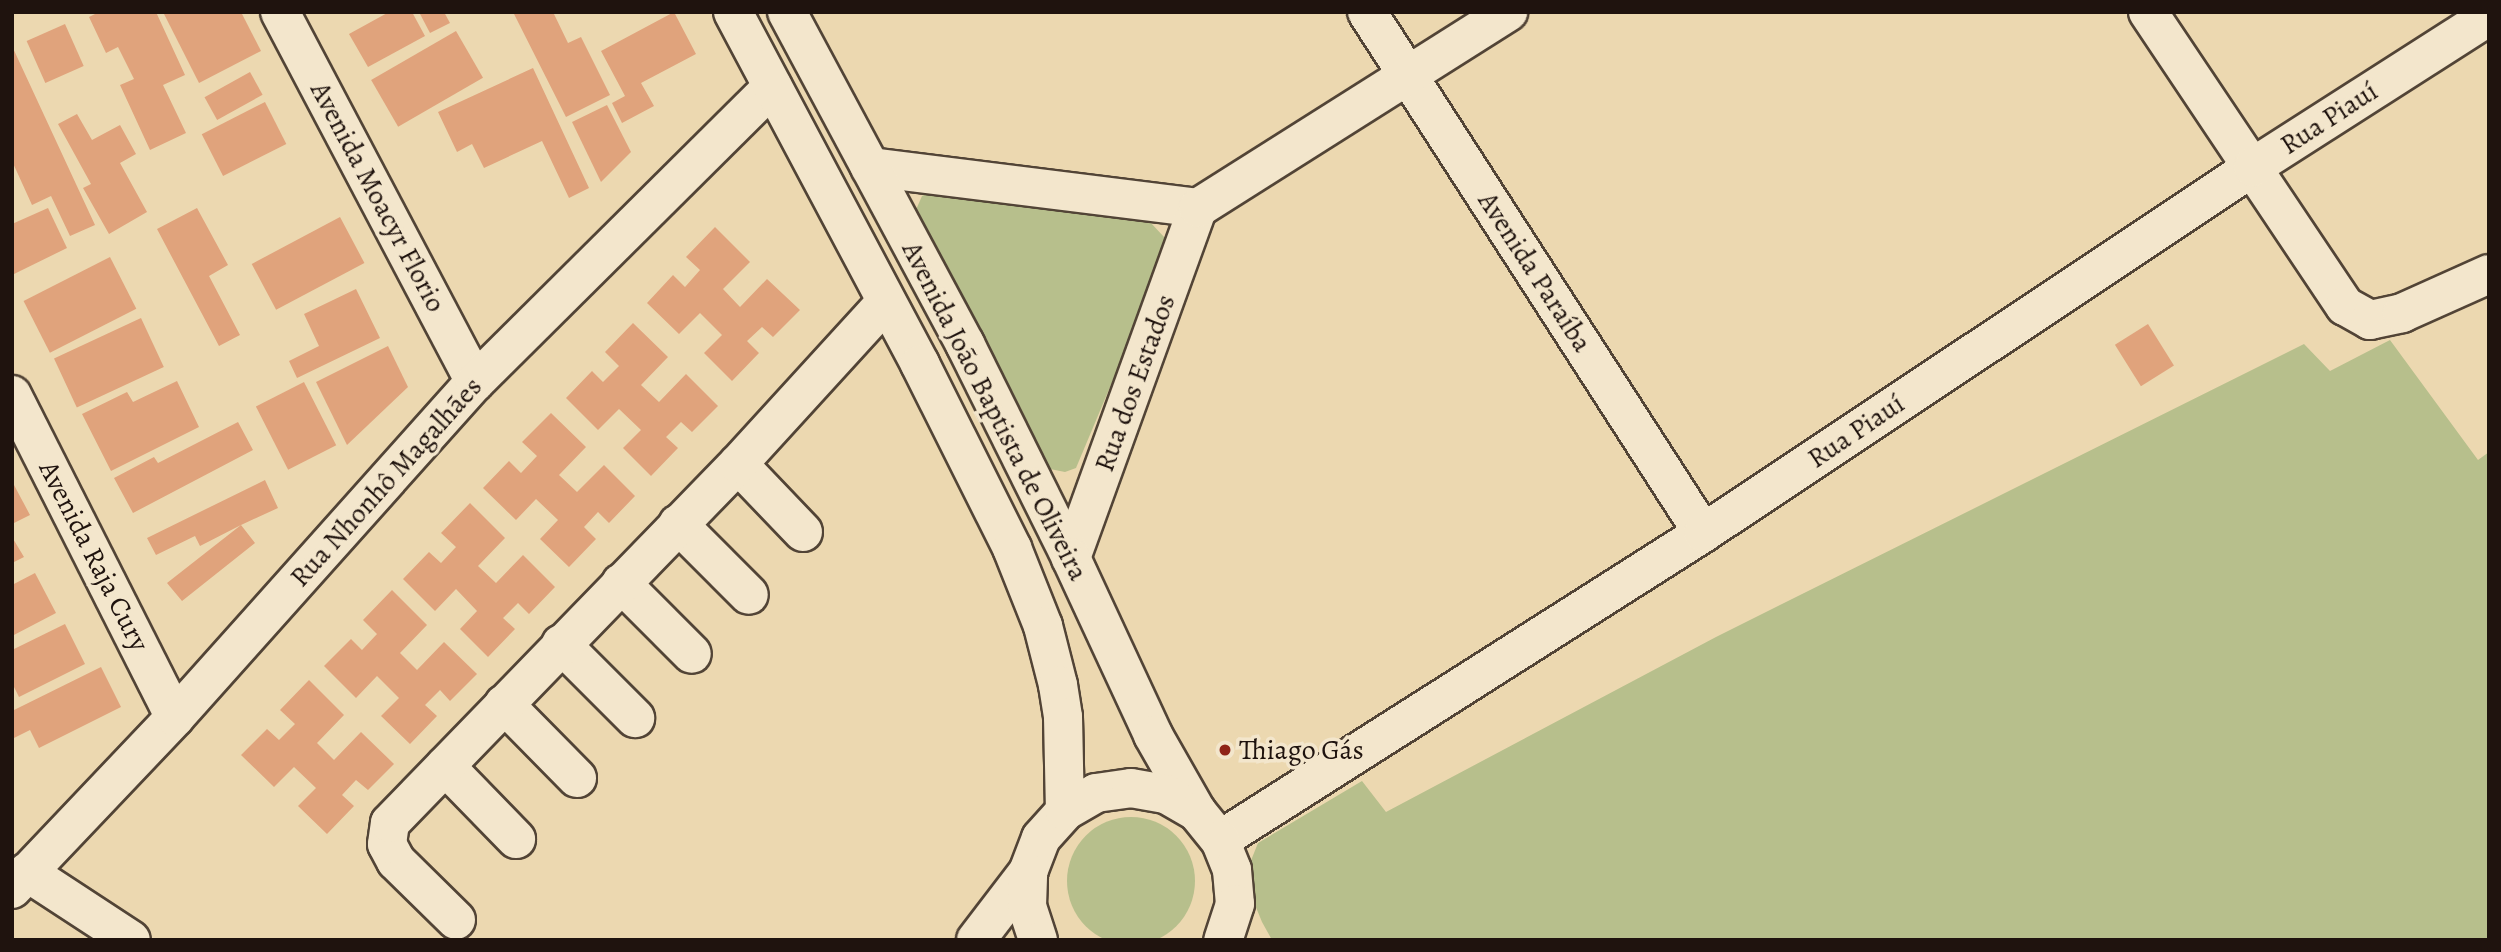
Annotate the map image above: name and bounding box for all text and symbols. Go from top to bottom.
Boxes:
street label: Rua Piauí [2274,74,2384,162]
street label: Avenida Moacyr Florio [303,76,453,318]
street label: Avenida Paraíba [1471,186,1599,358]
street label: Avenida João Baptista de Oliveira [895,236,1095,586]
street label: Rua dos Estados [1087,290,1183,476]
street label: Rua Nhonhô Magalhães [283,370,489,594]
street label: Rua Piauí [1801,387,1911,475]
street label: Avenida Raja Cury [32,455,156,657]
place label: Thiago Gás [1239,733,1364,767]
marker: Thiago Gás [1217,742,1233,758]

